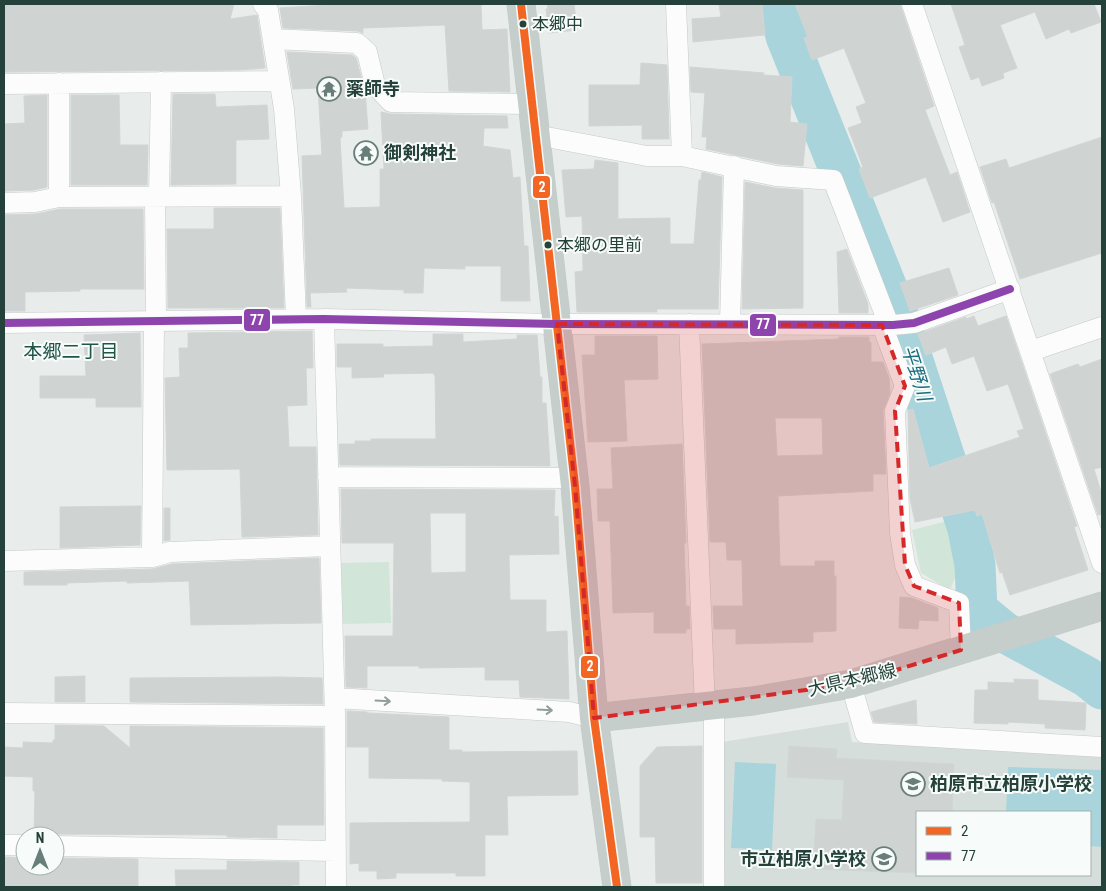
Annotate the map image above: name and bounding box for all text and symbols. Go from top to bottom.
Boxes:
place label: 本郷中 [532,14,583,34]
marker: 本郷中 [518,19,528,29]
temple icon: 薬師寺 [316,76,342,102]
place label: 薬師寺 [346,78,400,99]
temple icon: 御剣神社 [353,140,379,166]
place label: 御剣神社 [383,142,456,163]
line badge: 2 [532,175,551,199]
text: 2 [538,179,546,195]
place label: 本郷の里前 [557,235,642,255]
marker: 本郷の里前 [543,240,553,250]
line badge: 77 [243,308,271,332]
text: 77 [250,312,264,328]
line badge: 77 [749,313,777,337]
text: 77 [756,316,770,332]
district label: 本郷二丁目 [23,340,119,363]
water label: 平野川 [897,342,937,406]
line badge: 2 [580,655,599,679]
text: 2 [586,658,594,674]
street label: 大県本郷線 [806,659,898,700]
one-way arrow [375,696,391,705]
one-way arrow [537,706,553,715]
school or university icon: 柏原市立柏原小学校 [900,771,926,797]
place label: 柏原市立柏原小学校 [930,773,1092,794]
legend [916,811,1091,876]
text: 2 [961,822,968,840]
north arrow [15,826,65,876]
text: N [36,830,44,846]
school or university icon: 市立柏原小学校 [871,846,897,872]
text: 77 [961,847,976,865]
place label: 市立柏原小学校 [740,848,866,869]

